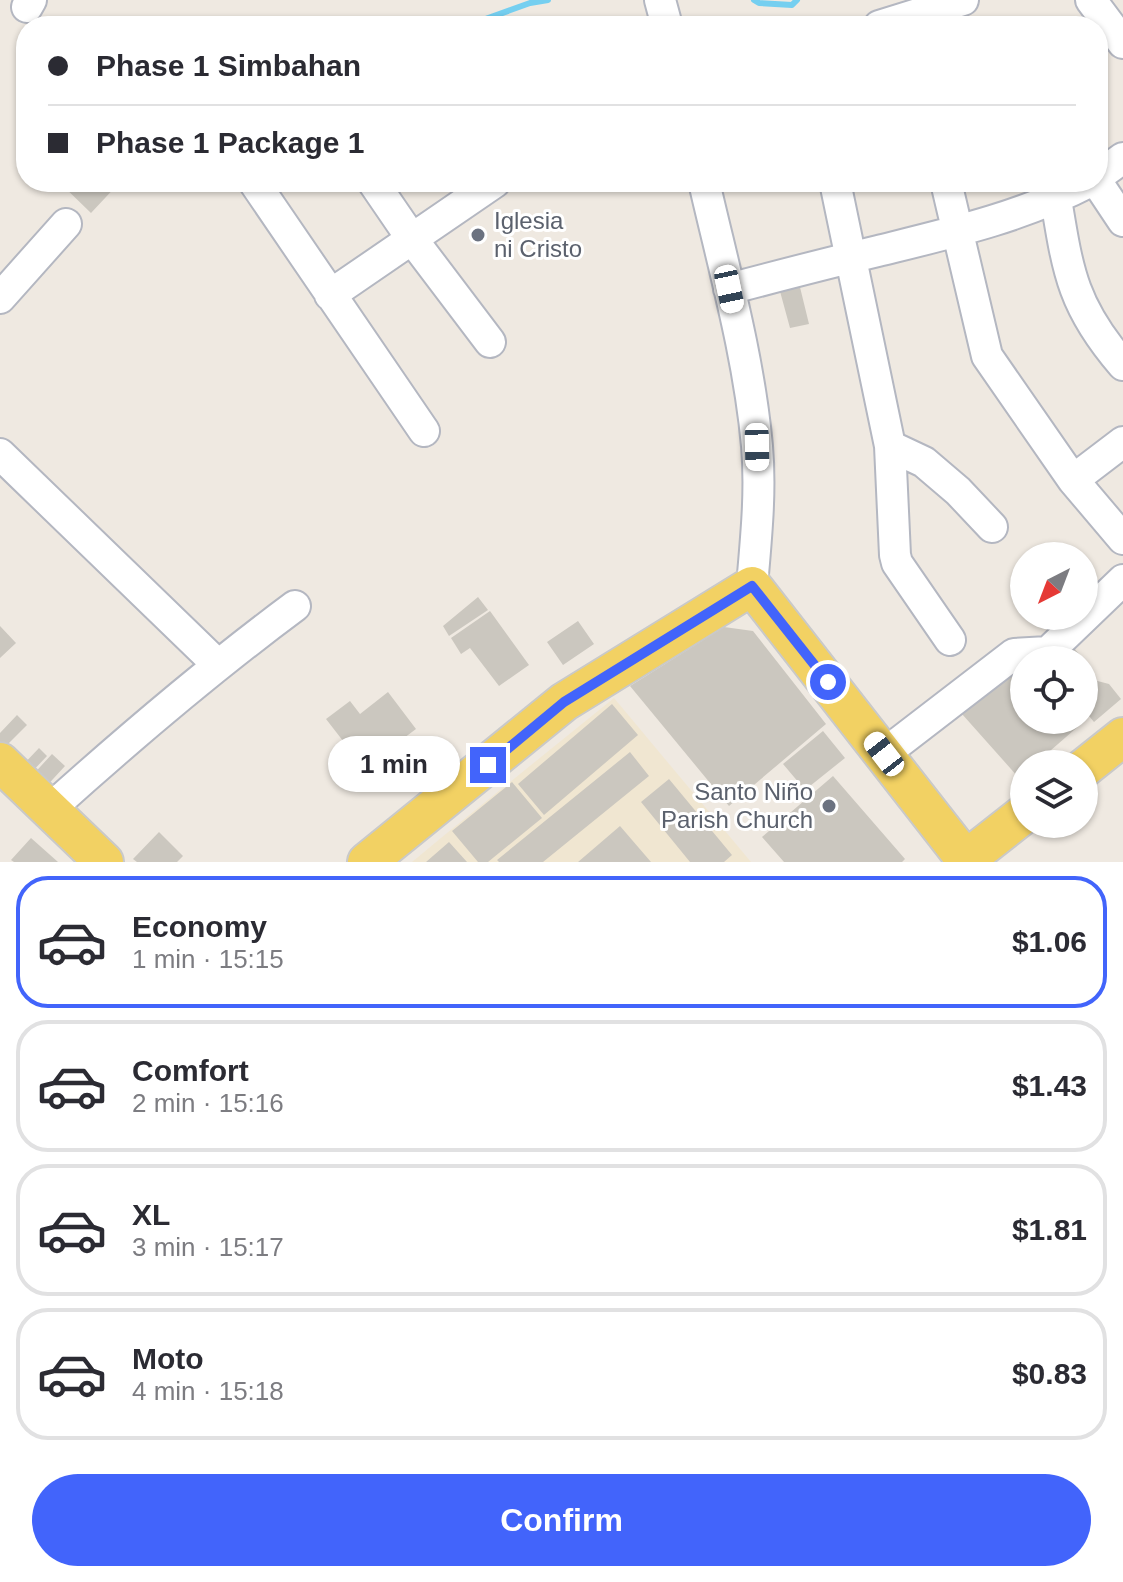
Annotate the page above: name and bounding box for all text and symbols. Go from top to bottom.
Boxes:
text: Phase 1 Simbahan [96,49,361,82]
text: Phase 1 Package 1 [96,126,365,159]
place label: Iglesia ni Cristo [494,207,582,262]
marker: Iglesia ni Cristo [469,226,487,244]
car [712,263,746,315]
car [745,423,769,471]
north arrow [1010,542,1098,630]
map controls [1010,542,1098,838]
button: locate [1010,646,1098,734]
route start [810,664,846,700]
car [860,728,908,780]
callout: 1 min [328,737,460,793]
route end [470,747,506,783]
text: 1 min [360,749,428,779]
button: layers [1010,750,1098,838]
place label: Santo Niño Parish Church [661,778,813,833]
marker: Santo Niño Parish Church [820,797,838,815]
icon: car [36,906,108,978]
text: Economy [132,910,267,943]
text: $1.06 [1012,925,1087,958]
text: 1 min · 15:15 [132,944,284,974]
icon: car [36,1050,108,1122]
text: Comfort [132,1054,249,1087]
text: $1.43 [1012,1069,1087,1102]
text: 2 min · 15:16 [132,1088,284,1118]
icon: car [36,1194,108,1266]
text: XL [132,1198,170,1231]
text: $1.81 [1012,1213,1087,1246]
text: 3 min · 15:17 [132,1232,284,1262]
icon: car [36,1338,108,1410]
text: Moto [132,1342,204,1375]
text: $0.83 [1012,1357,1087,1390]
text: 4 min · 15:18 [132,1376,284,1406]
button: Confirm [32,1474,1091,1566]

